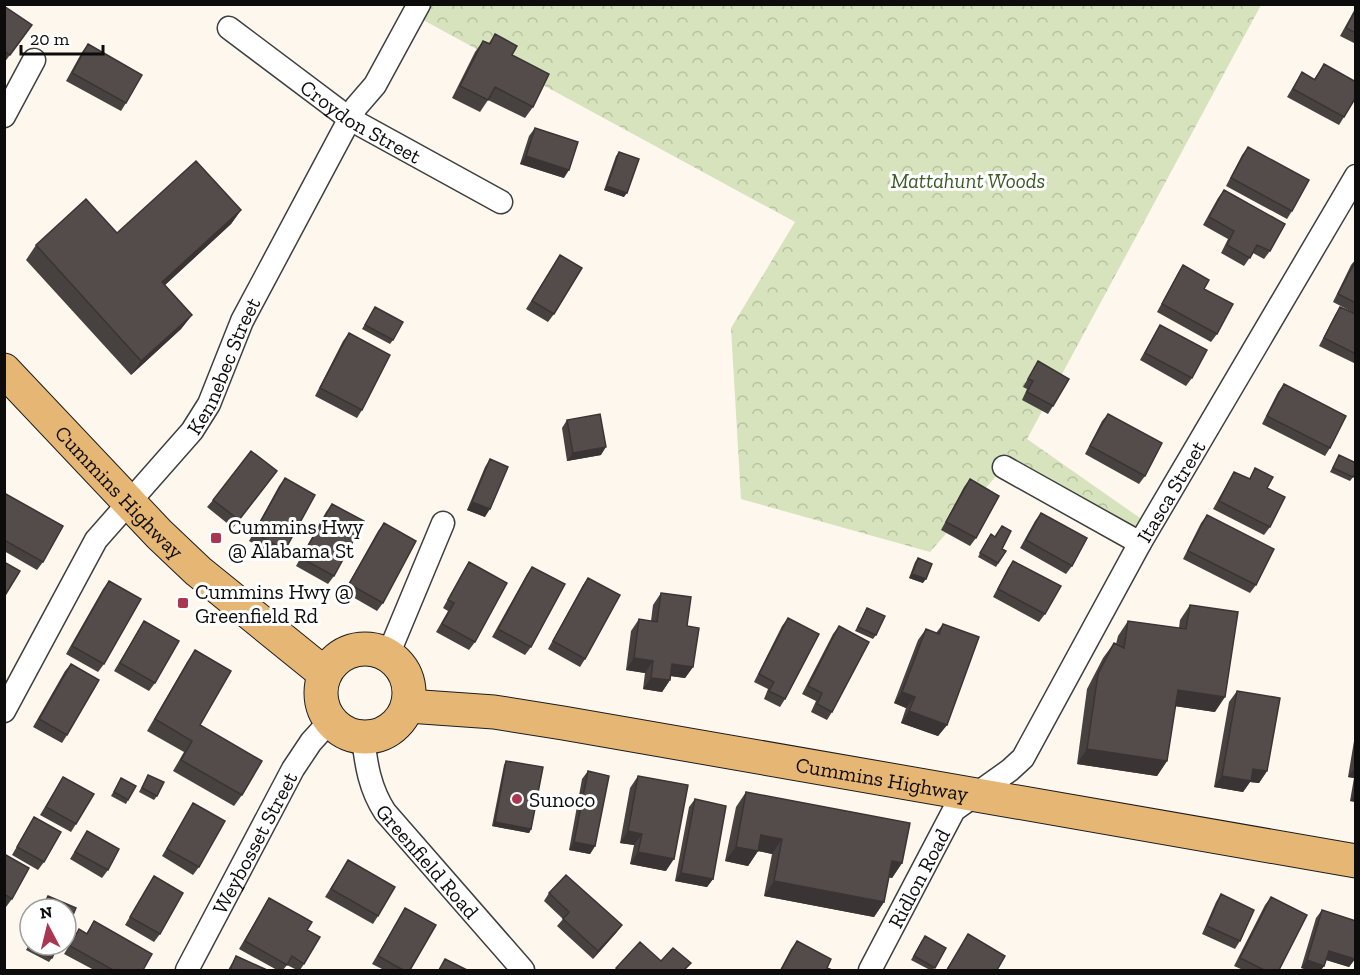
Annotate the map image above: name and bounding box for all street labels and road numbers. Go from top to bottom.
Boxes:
street label: Croydon Street [296,74,426,168]
street label: Kennebec Street [181,293,265,439]
street label: Cummins Highway [50,420,189,564]
street label: Itasca Street [1131,436,1210,547]
street label: Cummins Highway [794,751,971,806]
street label: Weybosset Street [206,767,302,918]
street label: Greenfield Road [371,799,485,924]
street label: Ridlon Road [882,824,955,932]

